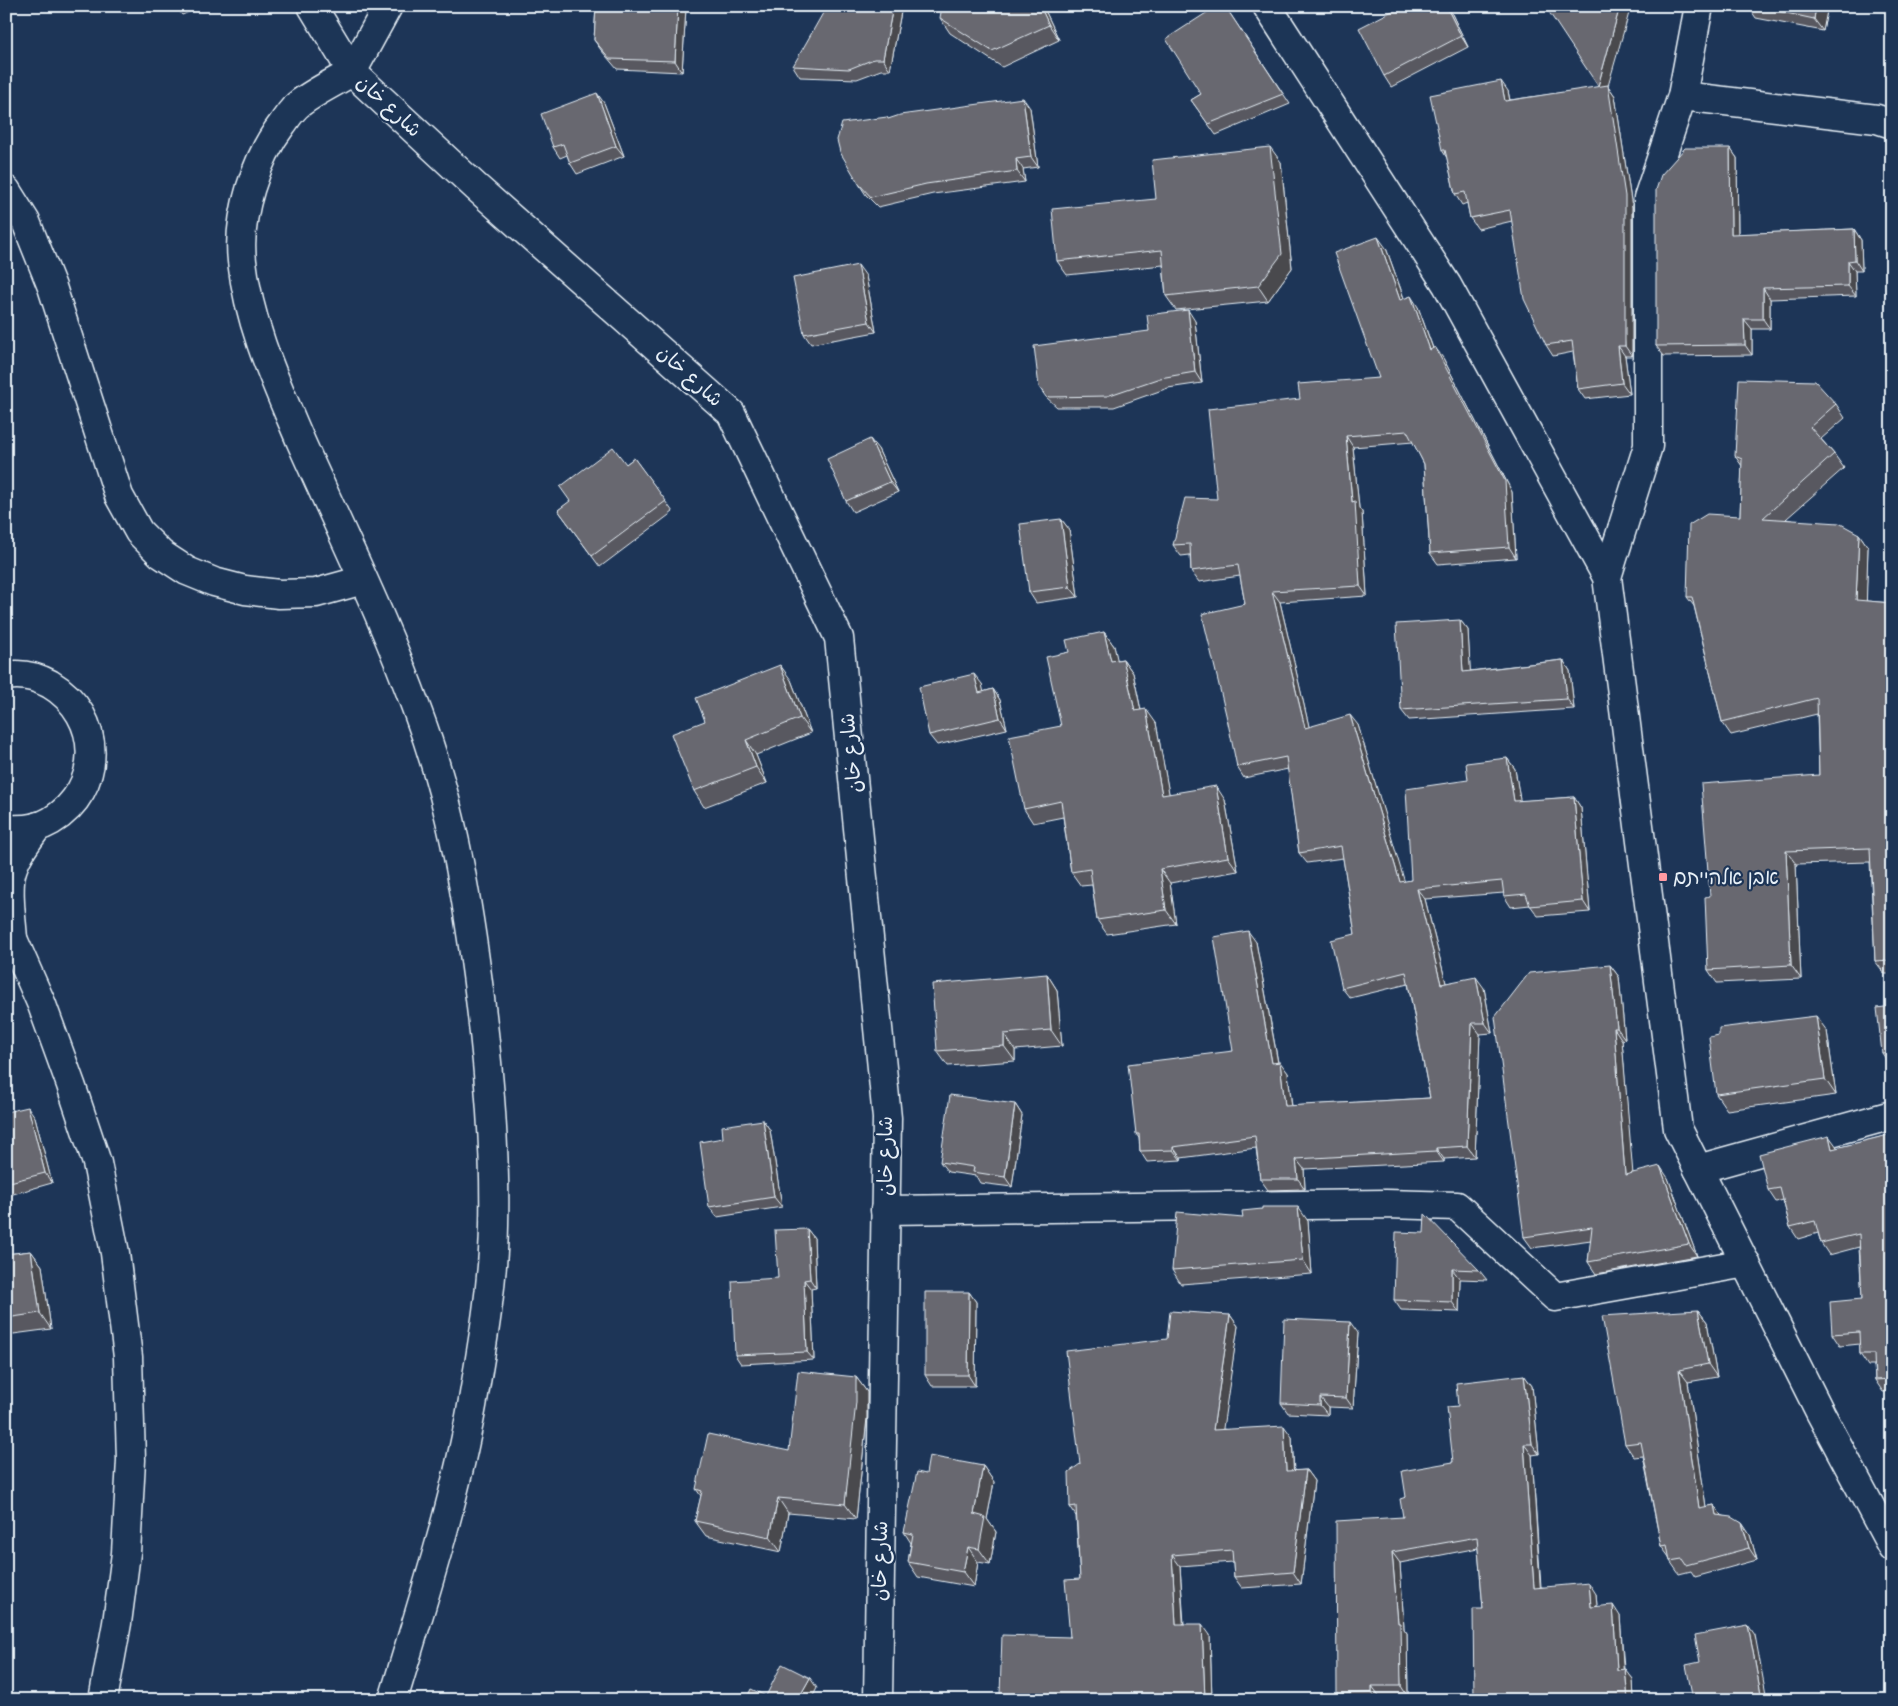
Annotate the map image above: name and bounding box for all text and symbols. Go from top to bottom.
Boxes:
street label: شارع خان [351,70,427,143]
street label: شارع خان [651,340,728,413]
street label: شارع خان [834,712,869,794]
place label: אבן אלהייתם [1673,865,1779,890]
marker: אבן אלהייתם [1657,871,1669,883]
street label: شارع خان [873,1116,899,1196]
street label: شارع خان [867,1521,894,1601]

